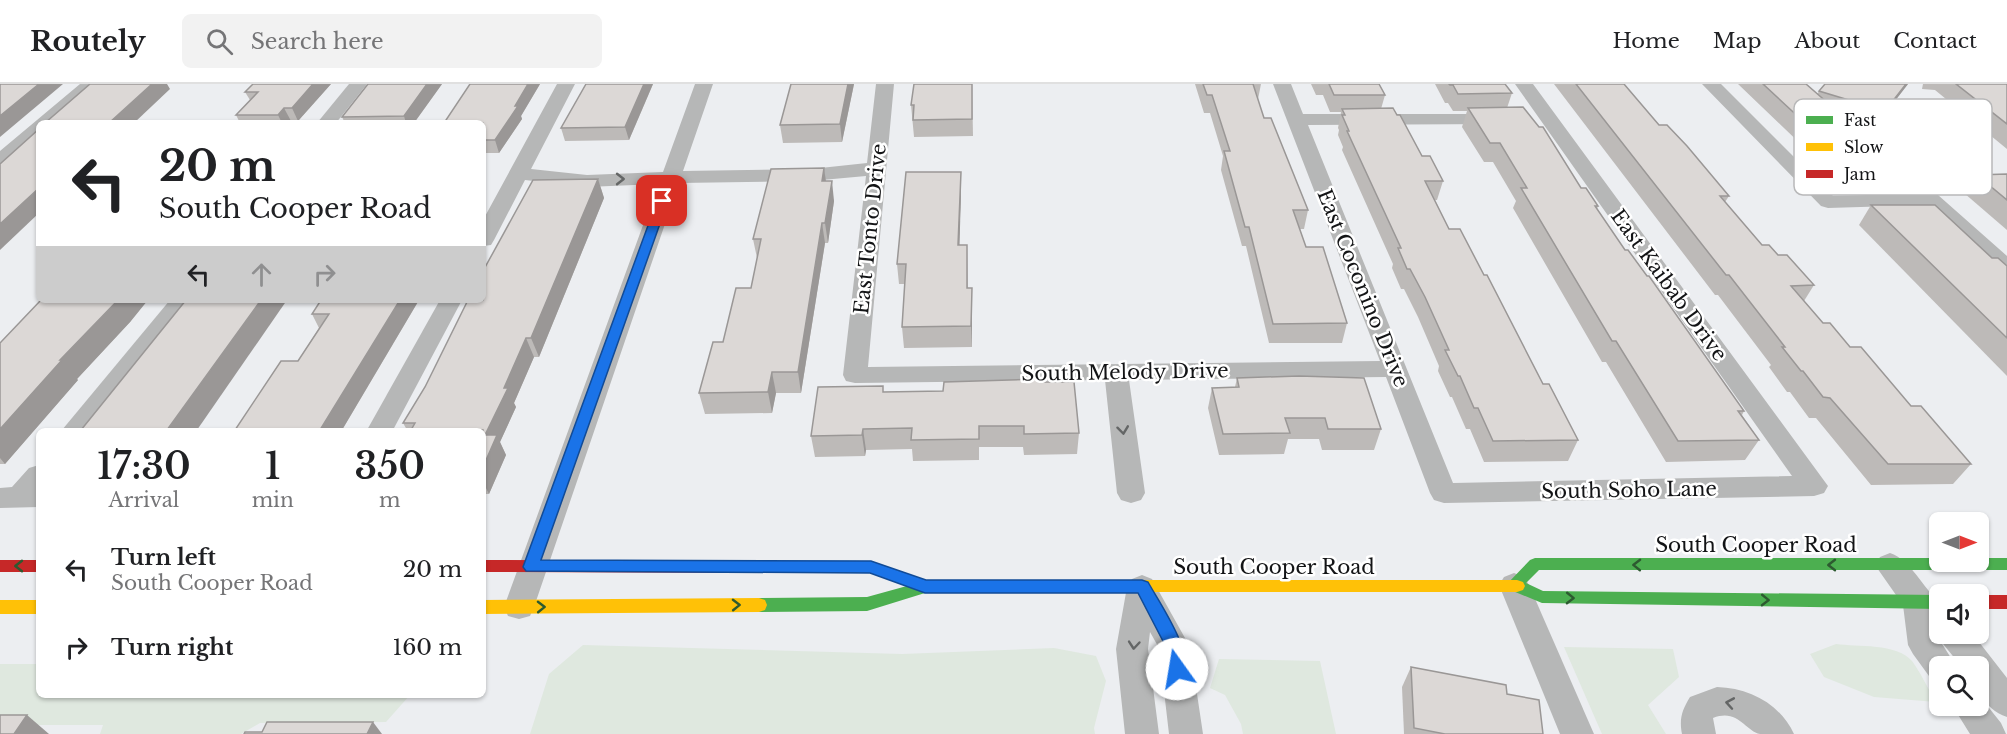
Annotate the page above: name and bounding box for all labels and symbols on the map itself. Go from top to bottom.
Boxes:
legend [1794,99,1992,195]
text: Fast [1844,110,1876,130]
text: Slow [1844,137,1884,157]
street label: East Tonto Drive [849,142,891,316]
text: Jam [1842,164,1876,184]
one-way arrow [615,173,624,185]
pin [636,175,687,226]
street label: East Coconino Drive [1312,186,1414,390]
street label: East Kaibab Drive [1606,204,1732,366]
street label: South Melody Drive [1021,358,1229,386]
one-way arrow [1116,426,1129,435]
street label: South Soho Lane [1541,476,1717,504]
north arrow [1929,512,1989,572]
street label: South Cooper Road [1655,533,1857,557]
street label: South Cooper Road [1173,555,1375,579]
one-way arrow [1632,558,1641,571]
one-way arrow [1827,559,1836,571]
one-way arrow [15,560,24,572]
one-way arrow [1566,592,1575,604]
one-way arrow [1761,594,1770,606]
one-way arrow [732,599,741,611]
one-way arrow [537,601,546,613]
position arrow [1145,637,1209,701]
one-way arrow [1128,640,1141,649]
one-way arrow [1725,697,1735,710]

